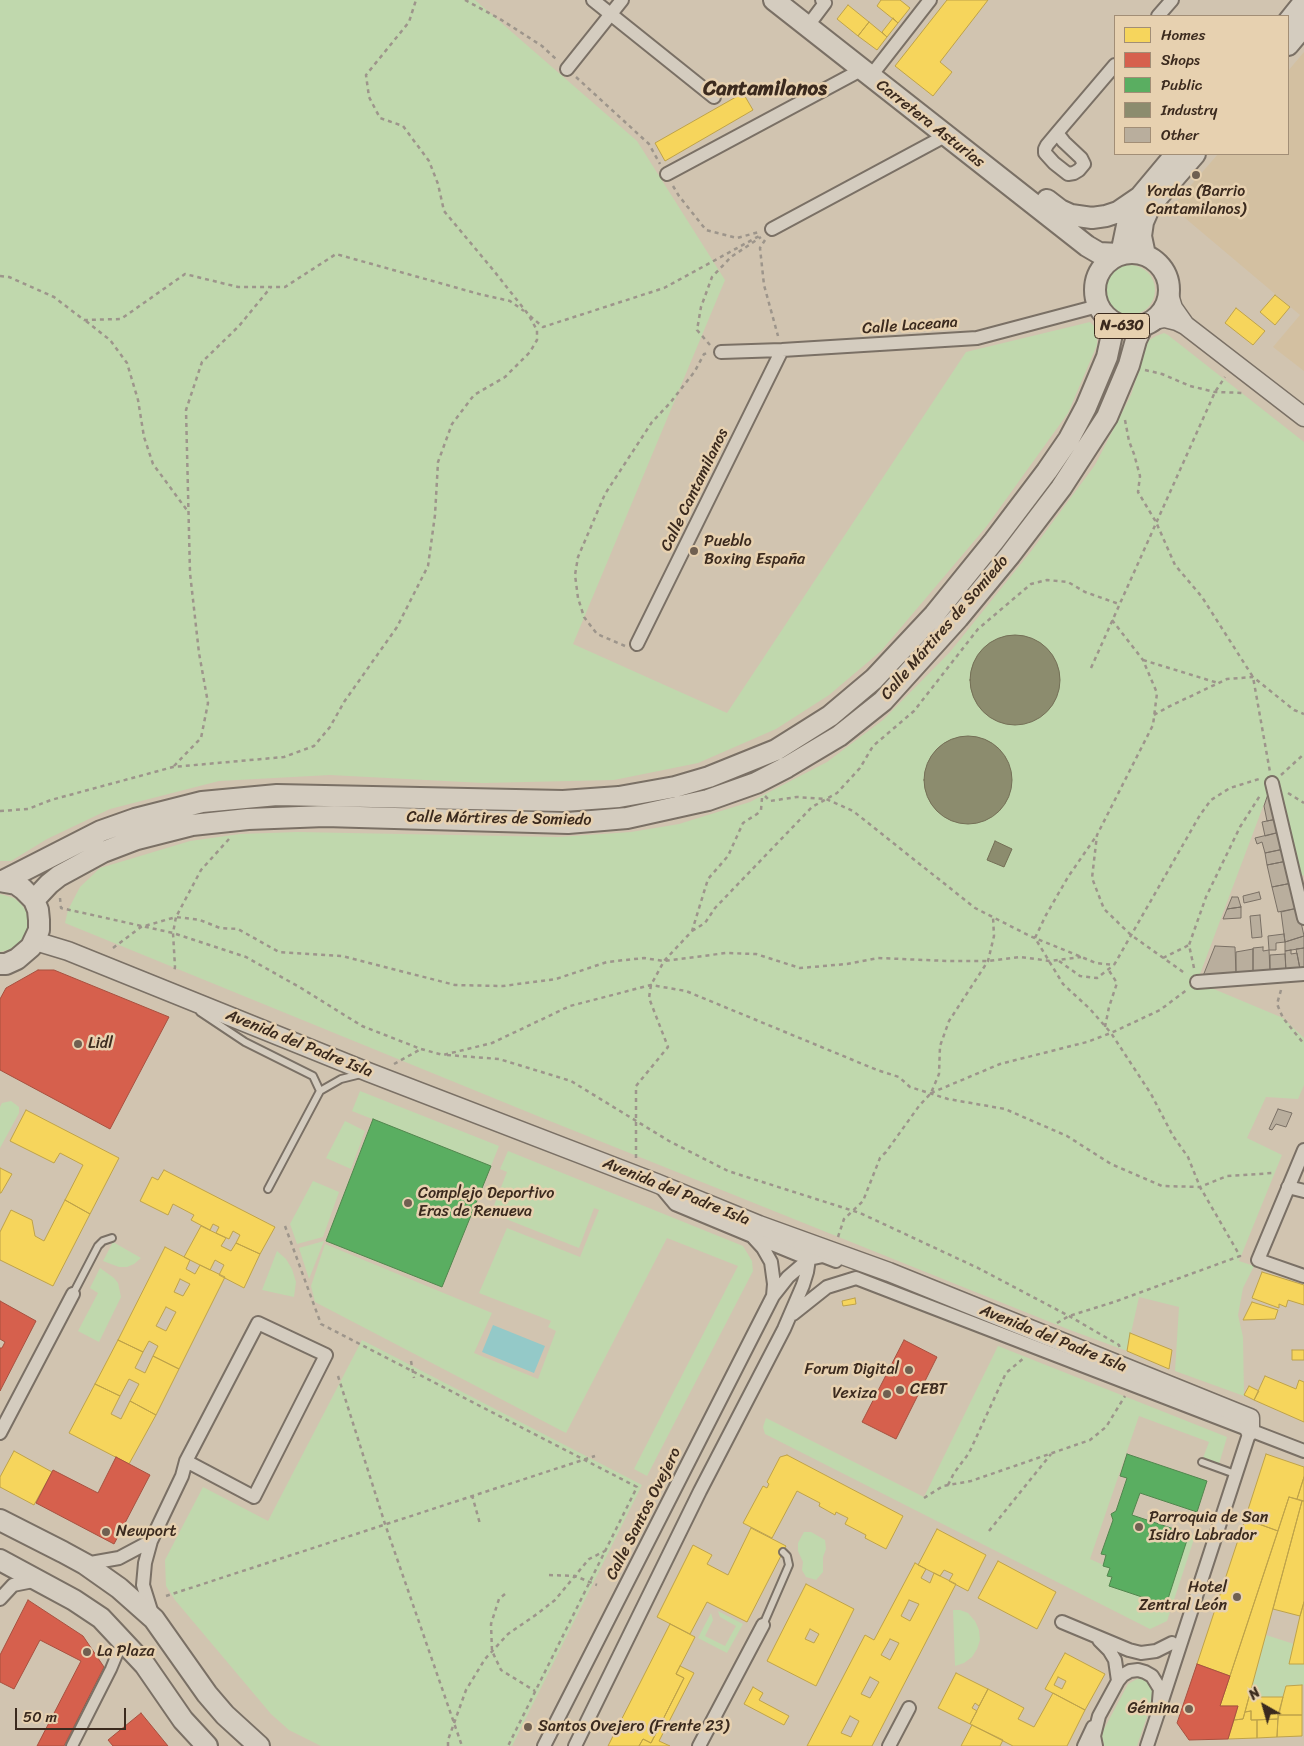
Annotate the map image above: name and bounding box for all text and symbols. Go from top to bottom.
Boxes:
legend [1114,15,1289,155]
text: Homes [1161,22,1205,48]
text: Shops [1161,47,1200,73]
text: Public [1161,72,1202,98]
street label: Carretera Asturias [872,76,988,172]
district label: Cantamilanos [703,77,827,103]
text: Industry [1161,97,1218,123]
text: Other [1161,122,1199,148]
marker: Yordas (Barrio Cantamilanos) [1190,169,1202,181]
place label: Yordas (Barrio Cantamilanos) [1146,182,1246,220]
street label: Calle Laceana [862,313,958,339]
road number: N-630 [1094,314,1150,338]
street label: Calle Cantamilanos [657,426,733,554]
place label: Pueblo Boxing España [704,532,805,570]
marker: Pueblo Boxing España [688,545,700,557]
street label: Calle Mártires de Somiedo [877,552,1013,704]
street label: Calle Mártires de Somiedo [406,808,592,830]
street label: Avenida del Padre Isla [223,1006,375,1082]
place label: Lidl [88,1034,113,1054]
marker: Lidl [72,1038,84,1050]
street label: Avenida del Padre Isla [600,1154,752,1230]
place label: Complejo Deportivo Eras de Renueva [418,1184,554,1222]
marker: Complejo Deportivo Eras de Renueva [402,1197,414,1209]
street label: Avenida del Padre Isla [977,1301,1129,1377]
place label: Forum Digital [805,1360,899,1380]
marker: Forum Digital [903,1364,915,1376]
place label: CEBT [910,1380,947,1400]
place label: Vexiza [832,1384,877,1404]
marker: CEBT [894,1384,906,1396]
marker: Vexiza [881,1388,893,1400]
street label: Calle Santos Ovejero [602,1445,686,1583]
place label: Parroquia de San Isidro Labrador [1149,1508,1268,1546]
marker: Parroquia de San Isidro Labrador [1133,1521,1145,1533]
place label: Newport [116,1522,176,1542]
marker: Newport [100,1526,112,1538]
place label: Hotel Zentral León [1139,1578,1227,1616]
marker: Hotel Zentral León [1231,1591,1243,1603]
place label: La Plaza [97,1642,155,1662]
marker: La Plaza [81,1646,93,1658]
north arrow [1239,1681,1289,1731]
text: N [1243,1681,1266,1707]
scale bar [18,1698,129,1730]
place label: Gémina [1127,1699,1179,1719]
marker: Gémina [1183,1703,1195,1715]
text: 50 m [23,1704,57,1730]
place label: Santos Ovejero (Frente 23) [538,1717,729,1737]
marker: Santos Ovejero (Frente 23) [522,1721,534,1733]

